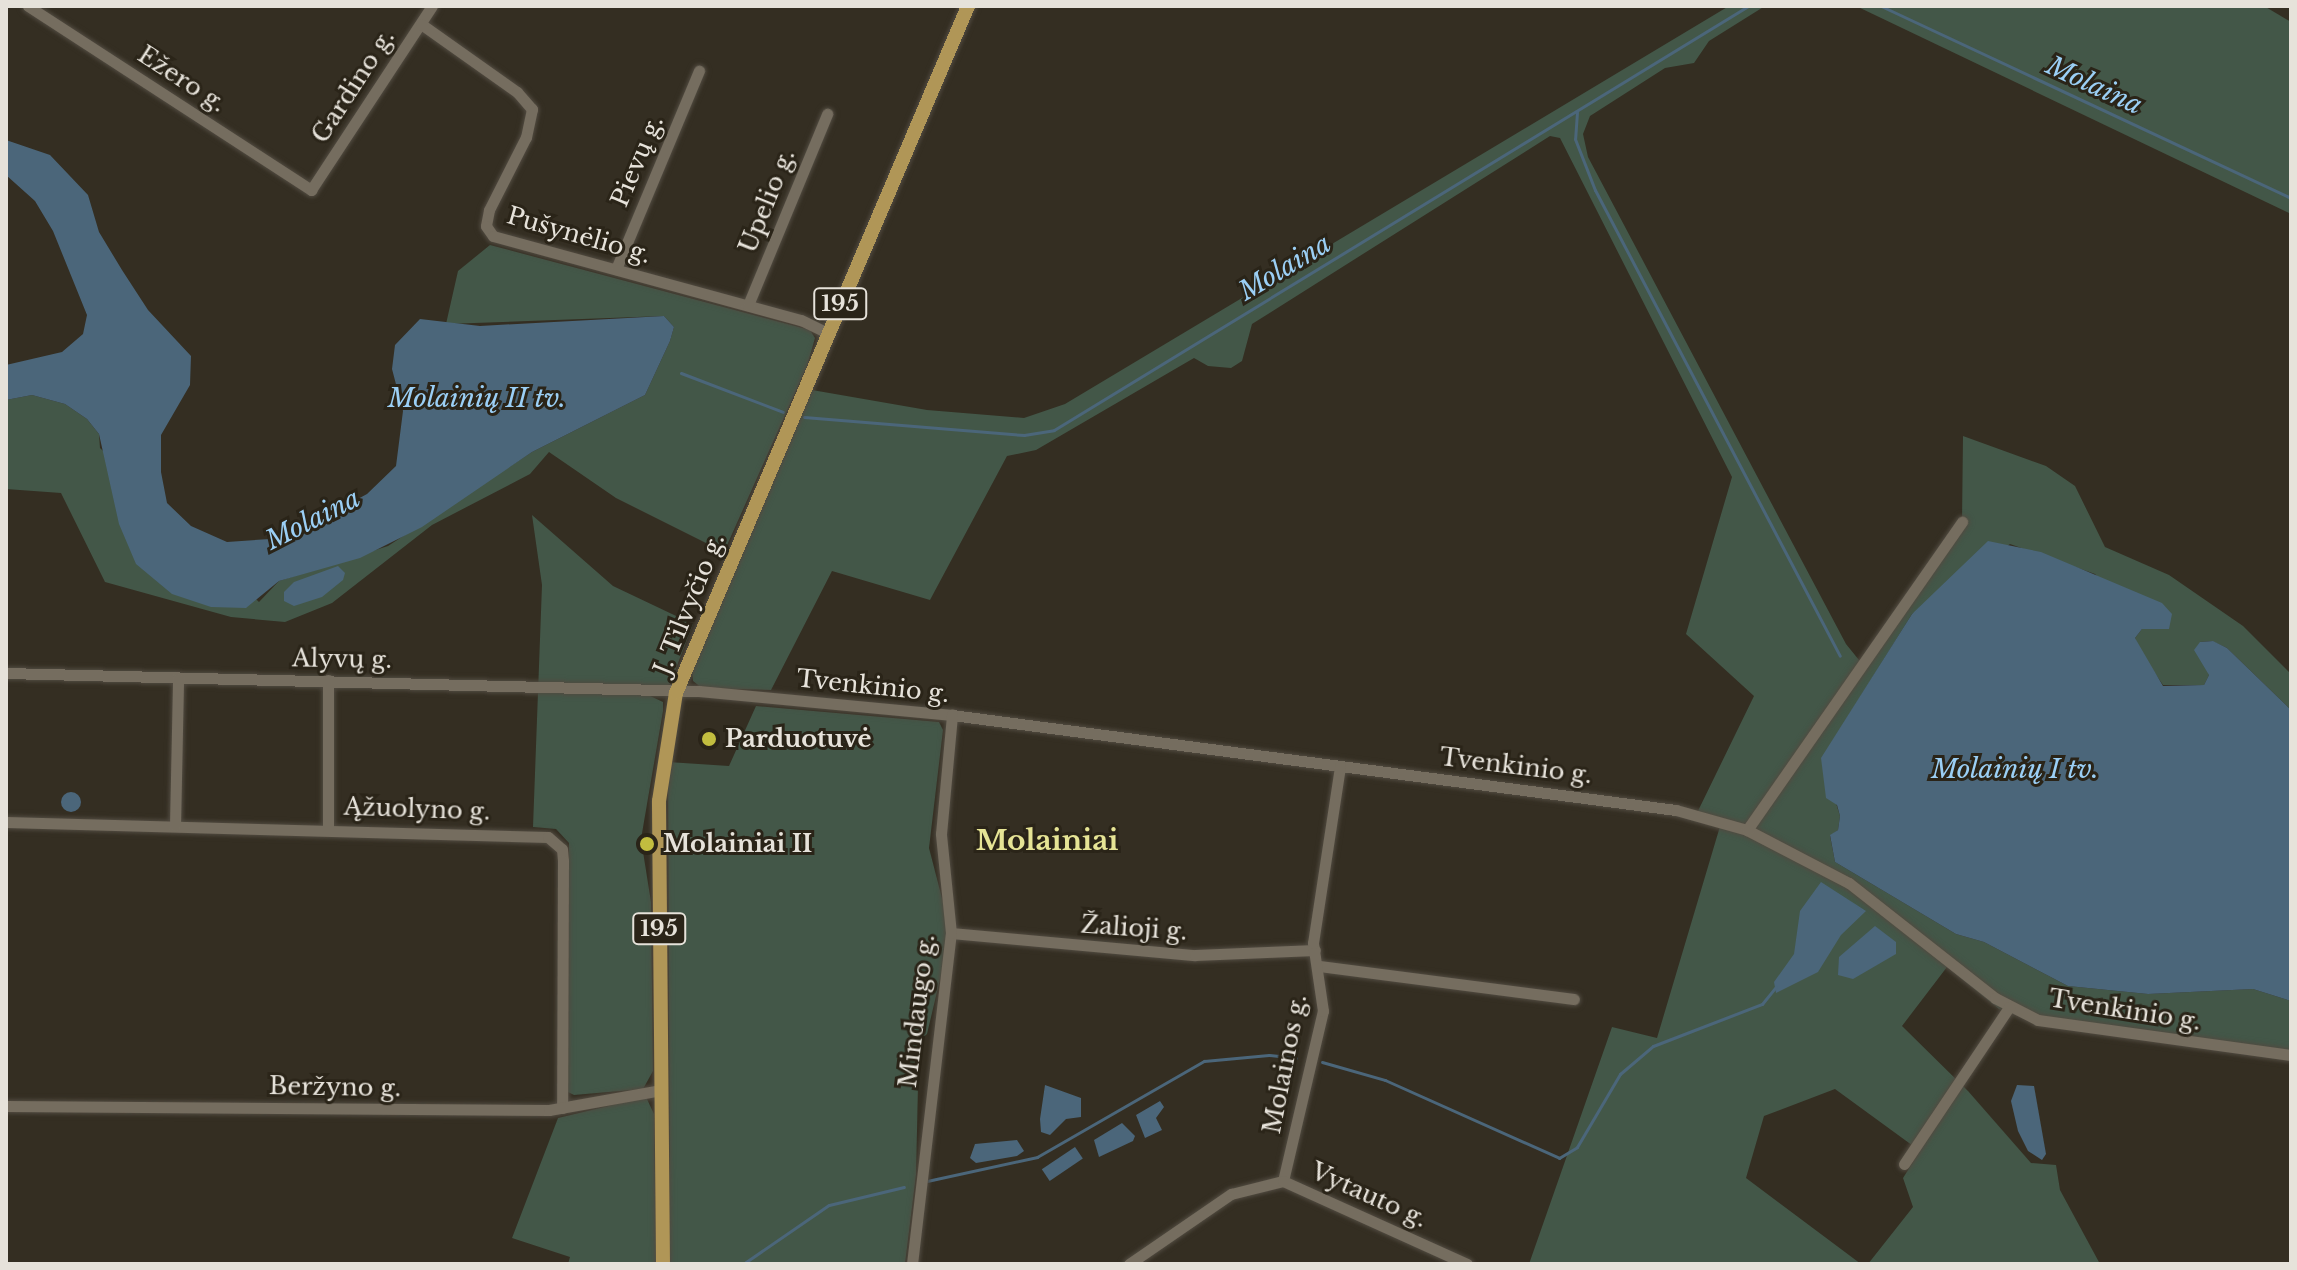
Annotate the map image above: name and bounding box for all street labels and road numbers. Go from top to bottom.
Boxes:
street label: Gardino g. [306,24,400,148]
street label: Ežero g. [133,40,231,118]
street label: Pievų g. [605,111,669,211]
street label: Upelio g. [733,145,801,257]
street label: Pušynėlio g. [504,201,654,269]
road number: 195 [812,286,868,322]
street label: J. Tilvyčio g. [647,529,731,679]
street label: Alyvų g. [292,644,392,674]
street label: Tvenkinio g. [795,664,951,708]
street label: Tvenkinio g. [1438,742,1594,790]
street label: Ąžuolyno g. [343,792,491,826]
street label: Žalioji g. [1080,910,1188,946]
road number: 195 [631,911,687,947]
street label: Mindaugo g. [893,933,941,1089]
street label: Tvenkinio g. [2047,984,2203,1036]
street label: Molainos g. [1257,992,1313,1136]
street label: Beržyno g. [269,1071,401,1103]
street label: Vytauto g. [1306,1157,1432,1233]

